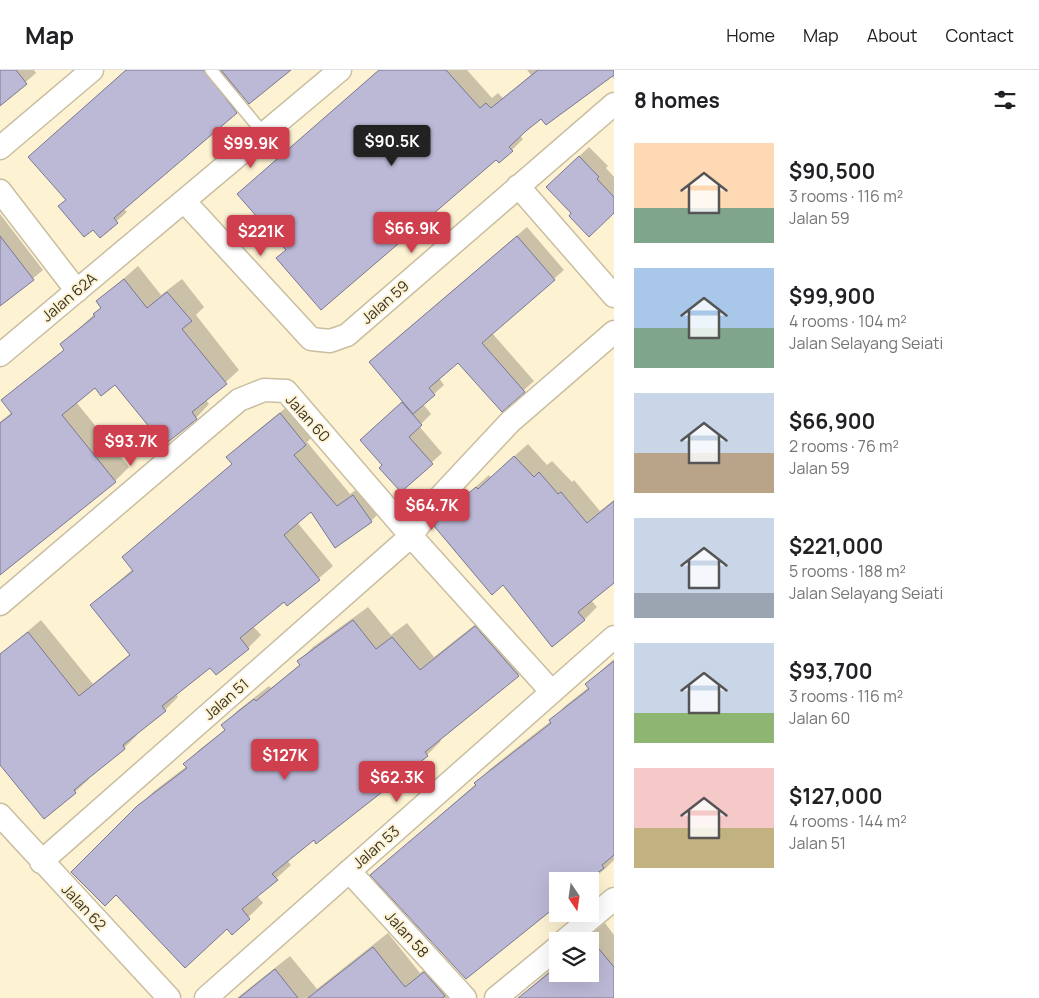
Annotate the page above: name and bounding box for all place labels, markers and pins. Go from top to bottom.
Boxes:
pin: $90.5K [351,124,433,167]
pin: $99.9K [210,126,292,169]
pin: $66.9K [371,212,453,254]
pin: $221K [226,214,296,257]
pin: $93.7K [90,424,172,467]
pin: $64.7K [391,488,473,531]
pin: $127K [250,738,320,781]
pin: $62.3K [356,760,438,803]

